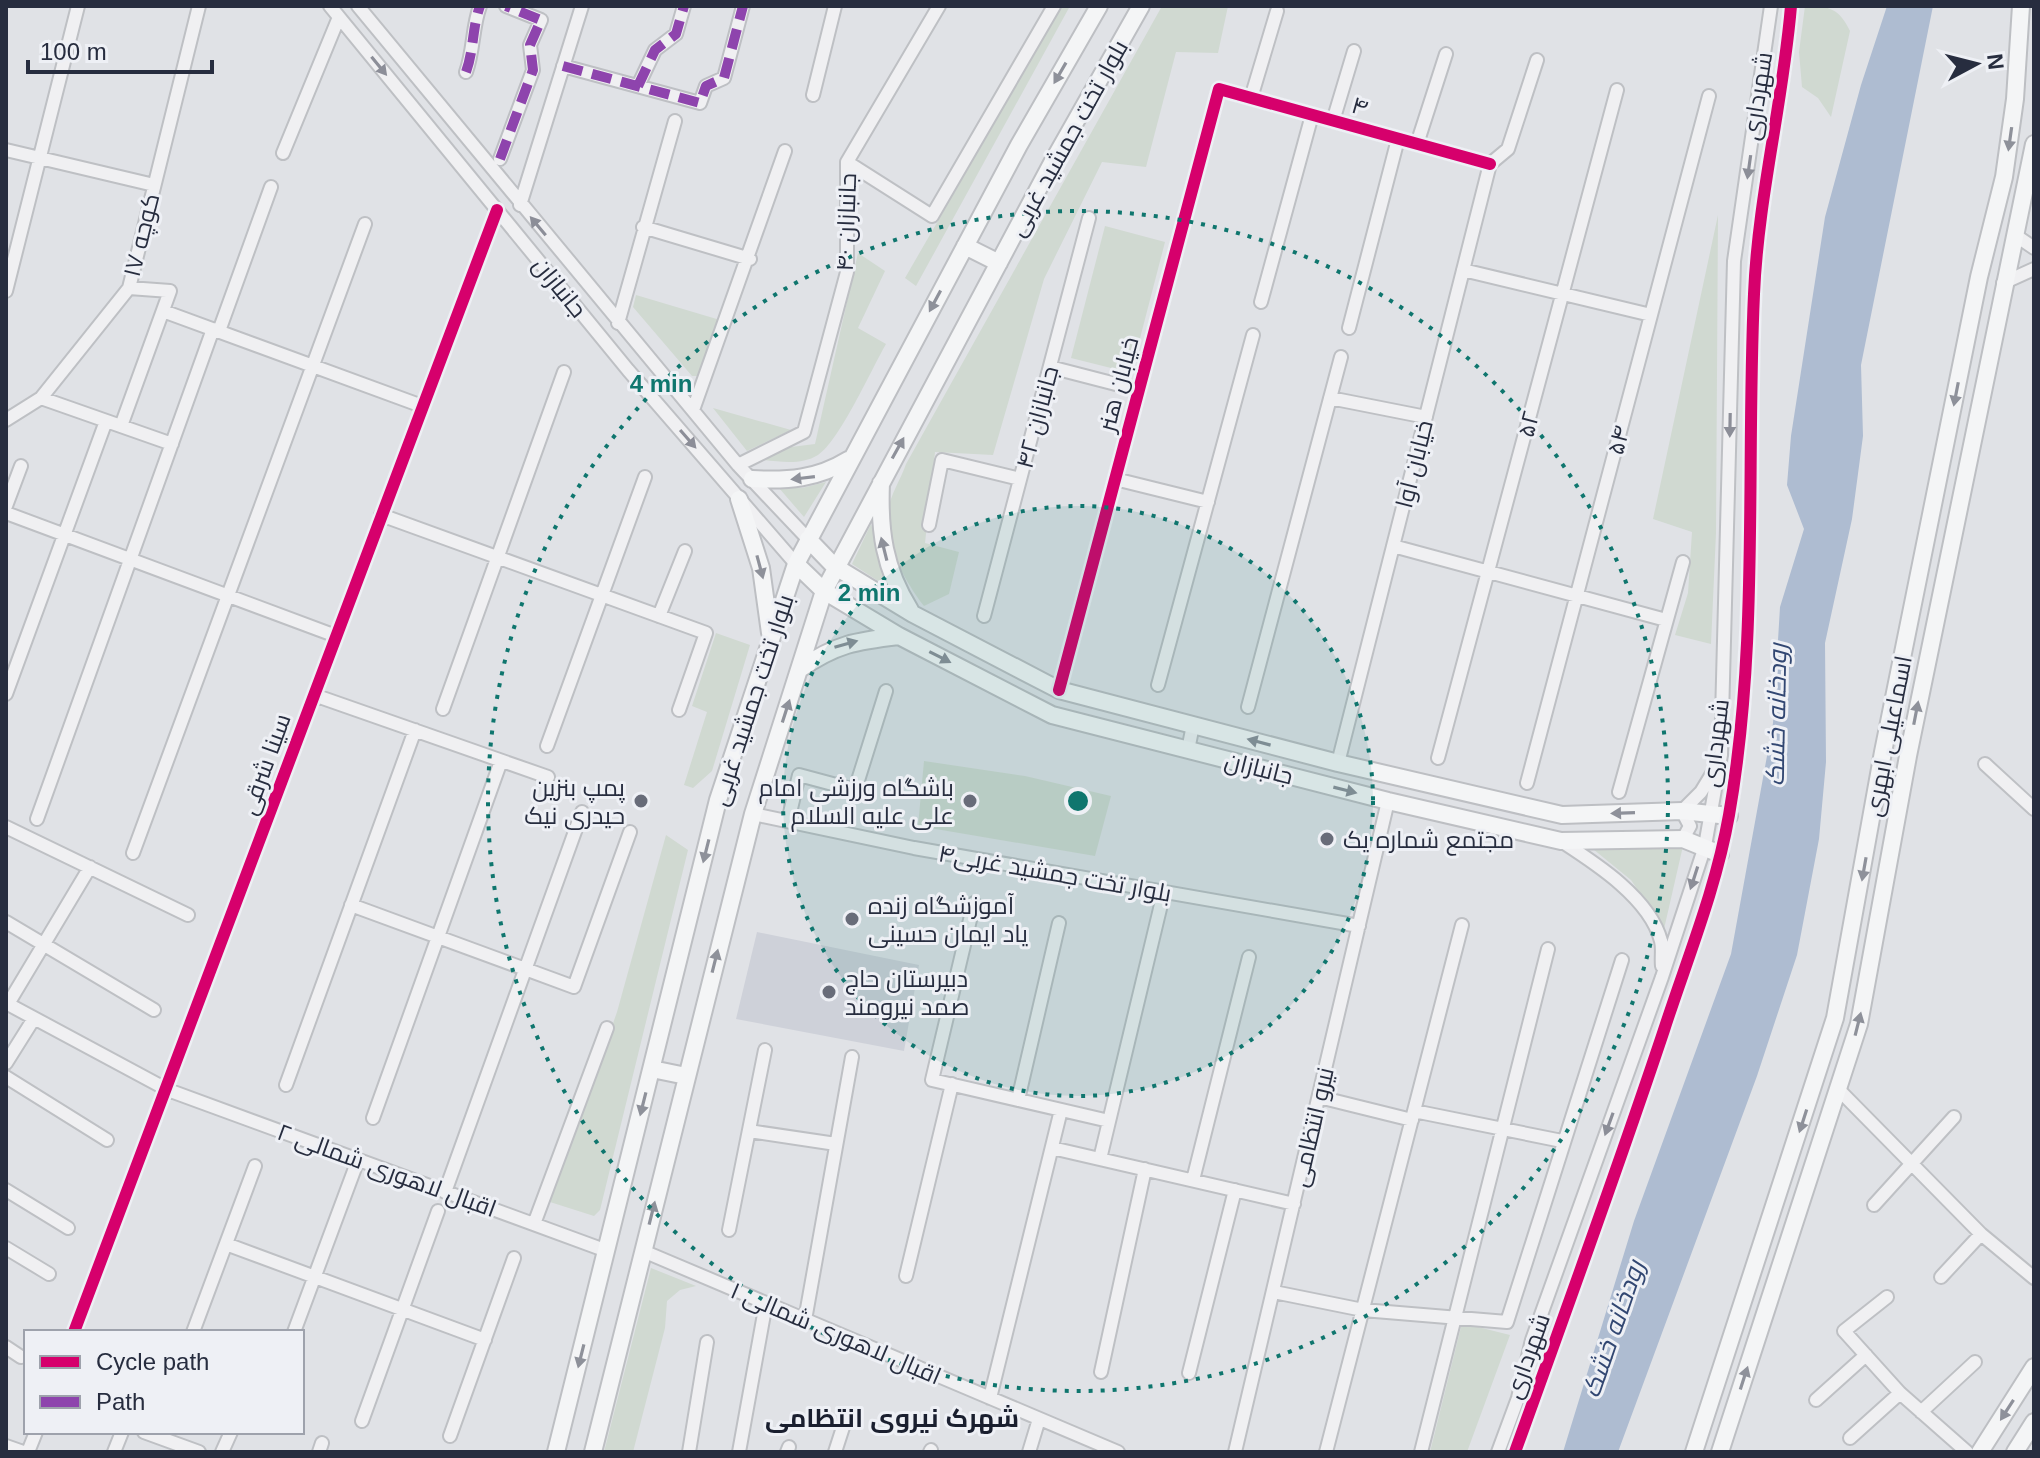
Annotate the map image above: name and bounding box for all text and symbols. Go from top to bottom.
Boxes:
scale bar [28,24,212,74]
north arrow [1936,24,2016,104]
street label: بلوار تخت جمشید غربی [1003,35,1134,241]
text: 100 m [40,38,107,65]
street label: شهرداری [1737,50,1778,142]
text: N [1982,52,2009,71]
one-way arrow [371,56,387,76]
one-way arrow [1053,62,1067,85]
street label: ۴ [1349,91,1371,121]
one-way arrow [2003,127,2016,152]
one-way arrow [1742,154,1755,179]
street label: ۴۰ جانبازان [831,172,862,272]
street label: کوچه ۱۷ [118,190,167,280]
one-way arrow [530,216,546,236]
street label: جانبازان [527,251,592,323]
one-way arrow [928,290,942,313]
street label: خیابان هنر [1092,334,1145,437]
street label: ۴۲ جانبازان [1010,363,1065,471]
text: 4 min [630,370,692,397]
one-way arrow [1949,381,1961,406]
street label: ۵۲ [1512,408,1544,440]
one-way arrow [1724,413,1736,438]
street label: خیابان آوا [1390,417,1439,511]
street label: ۵۴ [1601,422,1635,458]
one-way arrow [679,429,696,449]
one-way arrow [891,436,905,459]
one-way arrow [790,471,815,484]
one-way arrow [877,537,890,562]
one-way arrow [755,555,767,580]
text: 2 min [838,579,900,606]
street label: بلوار تخت جمشید غربی [705,591,800,809]
one-way arrow [835,637,859,650]
water label: رودخانه خشک [1760,641,1792,787]
one-way arrow [928,651,951,664]
street label: اسماعیلی ابهری [1859,653,1918,819]
street label: شهرداری [1696,697,1735,789]
one-way arrow [780,699,793,723]
one-way arrow [1911,701,1923,726]
street label: سینا شرقی [234,710,297,818]
one-way arrow [1247,736,1272,748]
street label: جانبازان [1222,746,1296,791]
place label: پمپ بنزین حیدری نیک [524,774,626,830]
place label: باشگاه ورزشی امام علی علیه السلام [759,774,954,832]
one-way arrow [1332,784,1357,796]
centre of rings [1064,787,1092,815]
marker: پمپ بنزین حیدری نیک [632,792,650,810]
marker: باشگاه ورزشی امام علی علیه السلام [961,792,979,810]
one-way arrow [1610,806,1635,819]
place label: مجتمع شماره یک [1343,826,1514,856]
marker: مجتمع شماره یک [1318,830,1336,848]
one-way arrow [699,839,711,864]
street label: بلوار تخت جمشید غربی۴ [936,839,1174,908]
one-way arrow [1857,857,1869,882]
one-way arrow [1688,866,1700,890]
place label: آموزشگاه زنده یاد ایمان حسینی [868,892,1028,948]
marker: آموزشگاه زنده یاد ایمان حسینی [843,910,861,928]
one-way arrow [709,948,721,973]
place label: دبیرستان حاج صمد نیرومند [845,965,969,1020]
marker: دبیرستان حاج صمد نیرومند [820,983,838,1001]
one-way arrow [1853,1011,1865,1036]
street label: نیرو انتظامی [1285,1065,1340,1190]
one-way arrow [636,1091,649,1116]
one-way arrow [1797,1109,1809,1133]
one-way arrow [1602,1112,1615,1136]
street label: اقبال لاهوری شمالی ۲ [274,1118,500,1223]
one-way arrow [646,1201,659,1226]
water label: رودخانه خشک [1576,1255,1651,1401]
street label: اقبال لاهوری شمالی ۱ [726,1276,945,1390]
street label: شهرداری [1499,1310,1556,1403]
legend [24,1330,304,1434]
one-way arrow [574,1344,586,1369]
text: Cycle path [96,1348,209,1375]
one-way arrow [1739,1366,1751,1390]
text: Path [96,1388,145,1415]
one-way arrow [1999,1399,2014,1420]
district label: شهرک نیروی انتظامی [765,1403,1019,1434]

